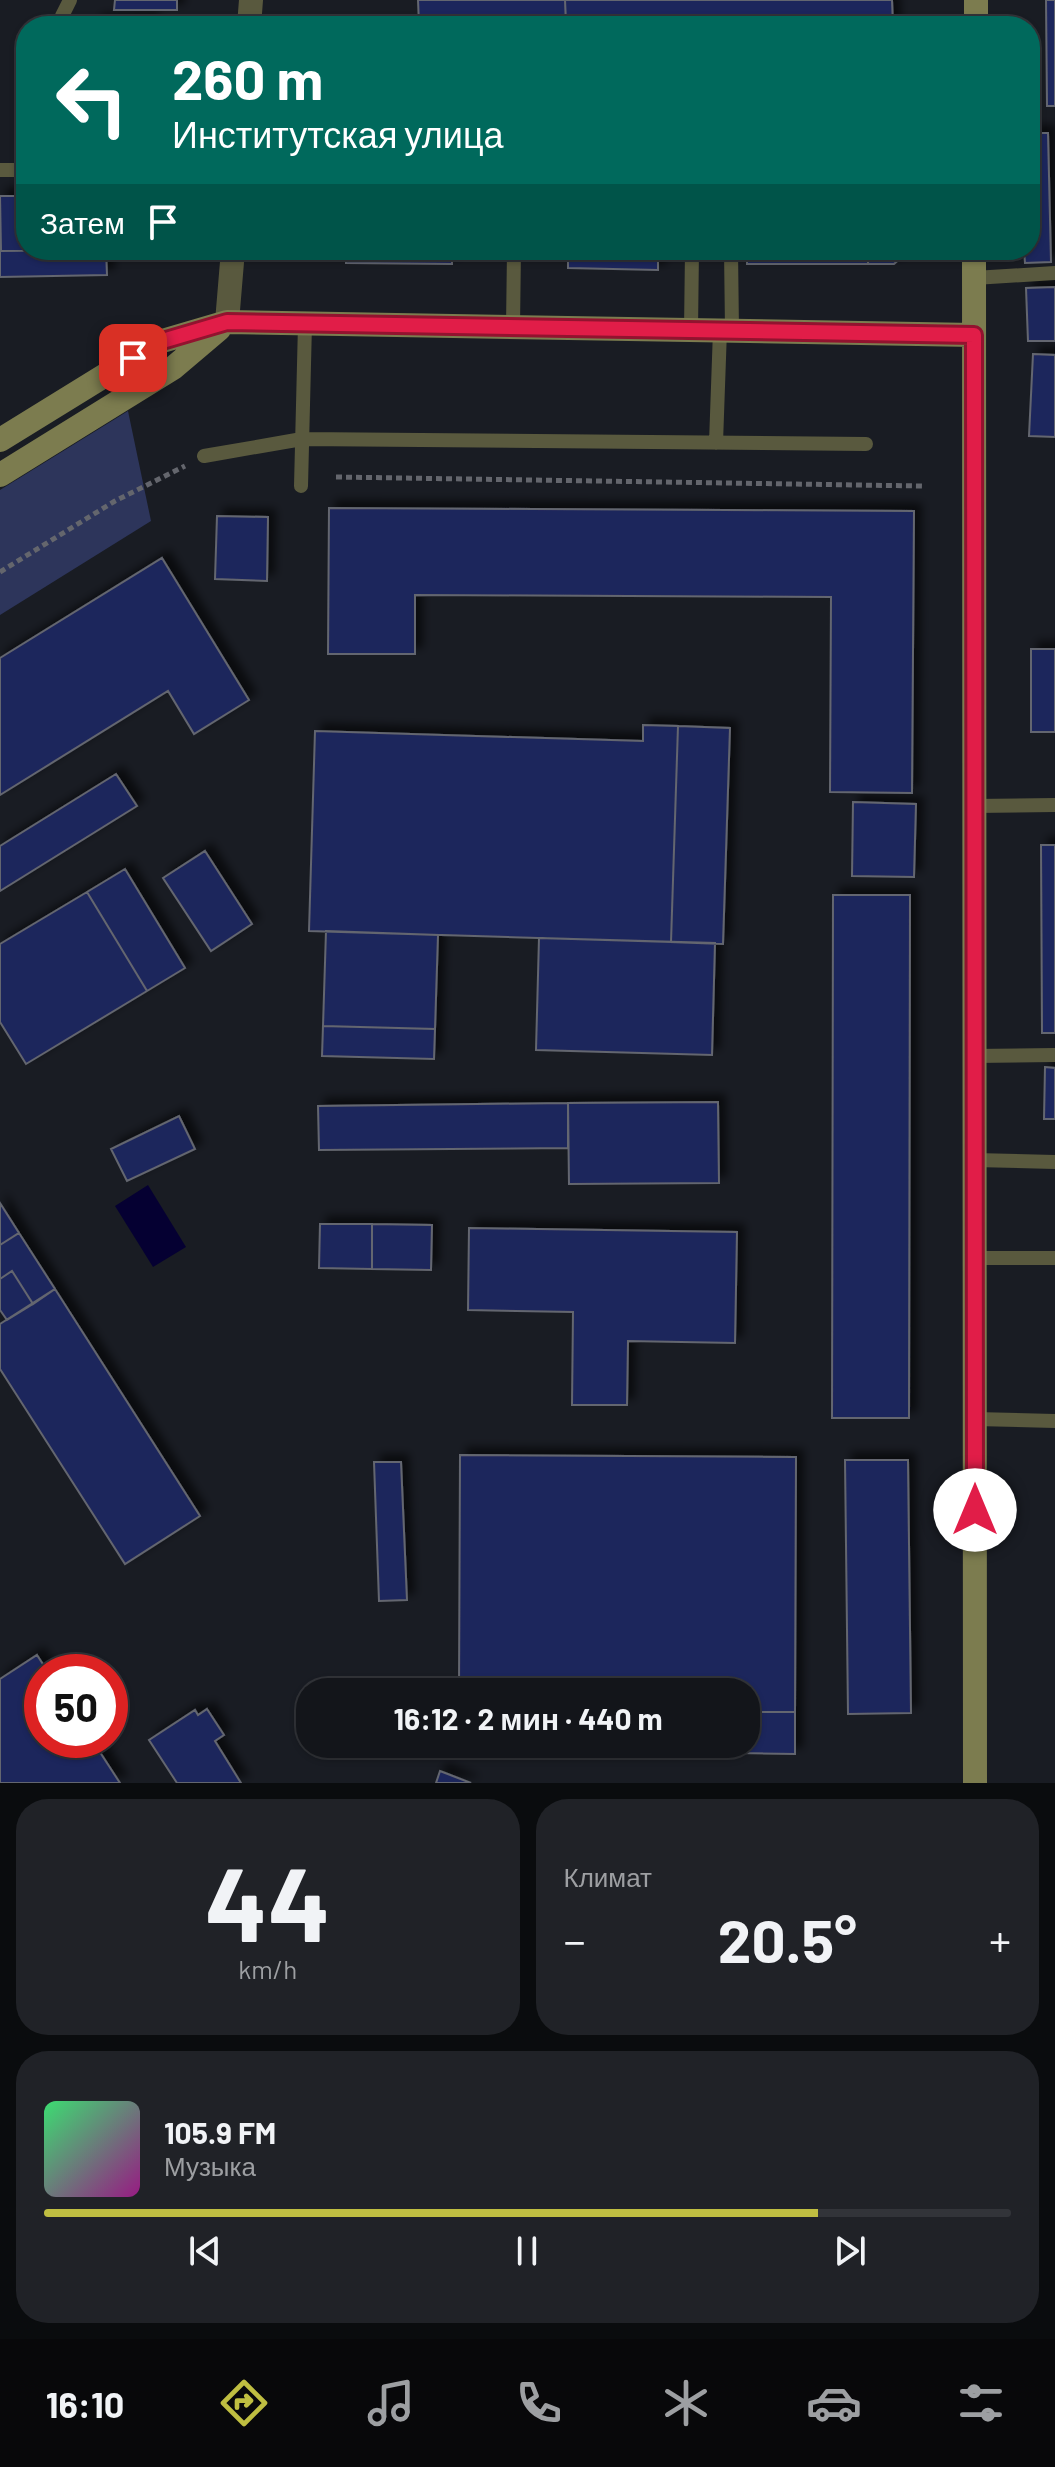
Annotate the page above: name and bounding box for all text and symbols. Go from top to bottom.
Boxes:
text: 260 m [172,44,323,111]
icon: left [40,48,144,152]
text: Институтская улица [172,112,504,155]
icon: arrive [141,200,185,244]
text: Затем [40,204,125,240]
pin [99,324,167,392]
icon: arrive [111,336,155,380]
position arrow [933,1468,1017,1552]
speed limit sign: 50 [24,1654,128,1758]
text: 16:12 · 2 мин · 440 m [393,1700,663,1736]
text: 44 [205,1838,331,1963]
text: Климат [564,1861,652,1892]
text: 20.5° [718,1903,857,1975]
text: − [564,1913,586,1966]
text: + [989,1913,1011,1966]
text: km/h [238,1953,297,1984]
text: 105.9 FM [164,2114,276,2150]
text: Музыка [164,2150,256,2181]
icon: previous [183,2229,227,2273]
icon: pause [505,2229,549,2273]
icon: next [828,2229,872,2273]
icon: directions [216,2375,272,2431]
icon: music [363,2375,419,2431]
icon: phone [511,2375,567,2431]
icon: climate [658,2375,714,2431]
icon: car [806,2375,862,2431]
icon: filters [953,2375,1009,2431]
text: 16:10 [46,2382,124,2425]

